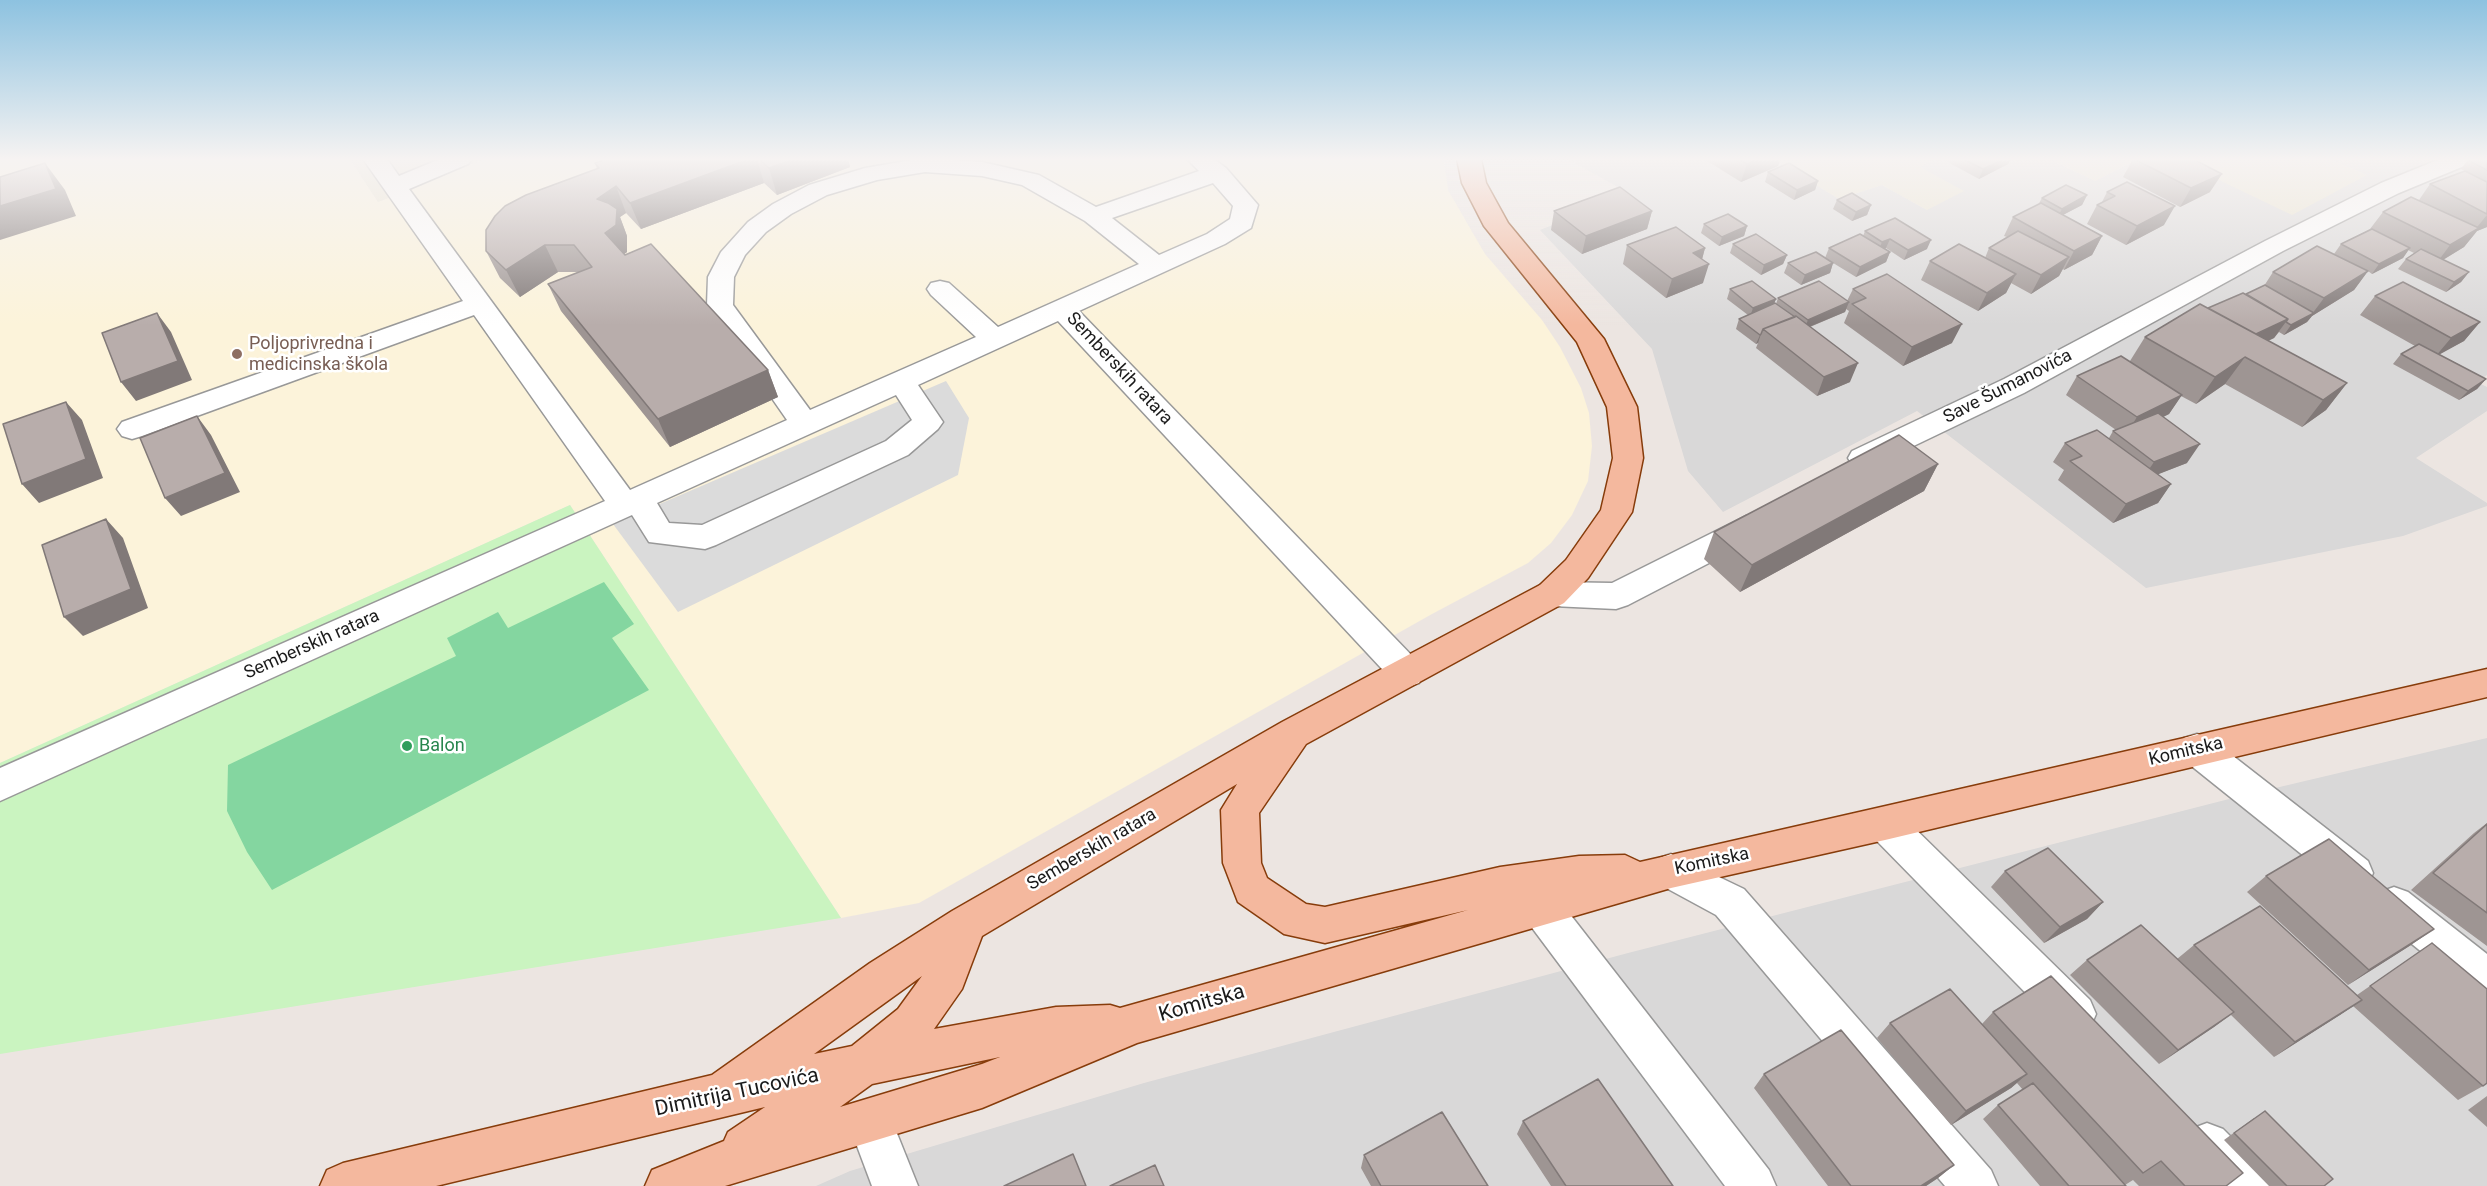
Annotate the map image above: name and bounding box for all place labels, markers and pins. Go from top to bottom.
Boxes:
place label: Poljoprivredna i medicinska škola [249,333,388,376]
marker: Poljoprivredna i medicinska škola [230,347,244,361]
place label: Balon [419,735,465,757]
marker: Balon [400,739,414,753]

